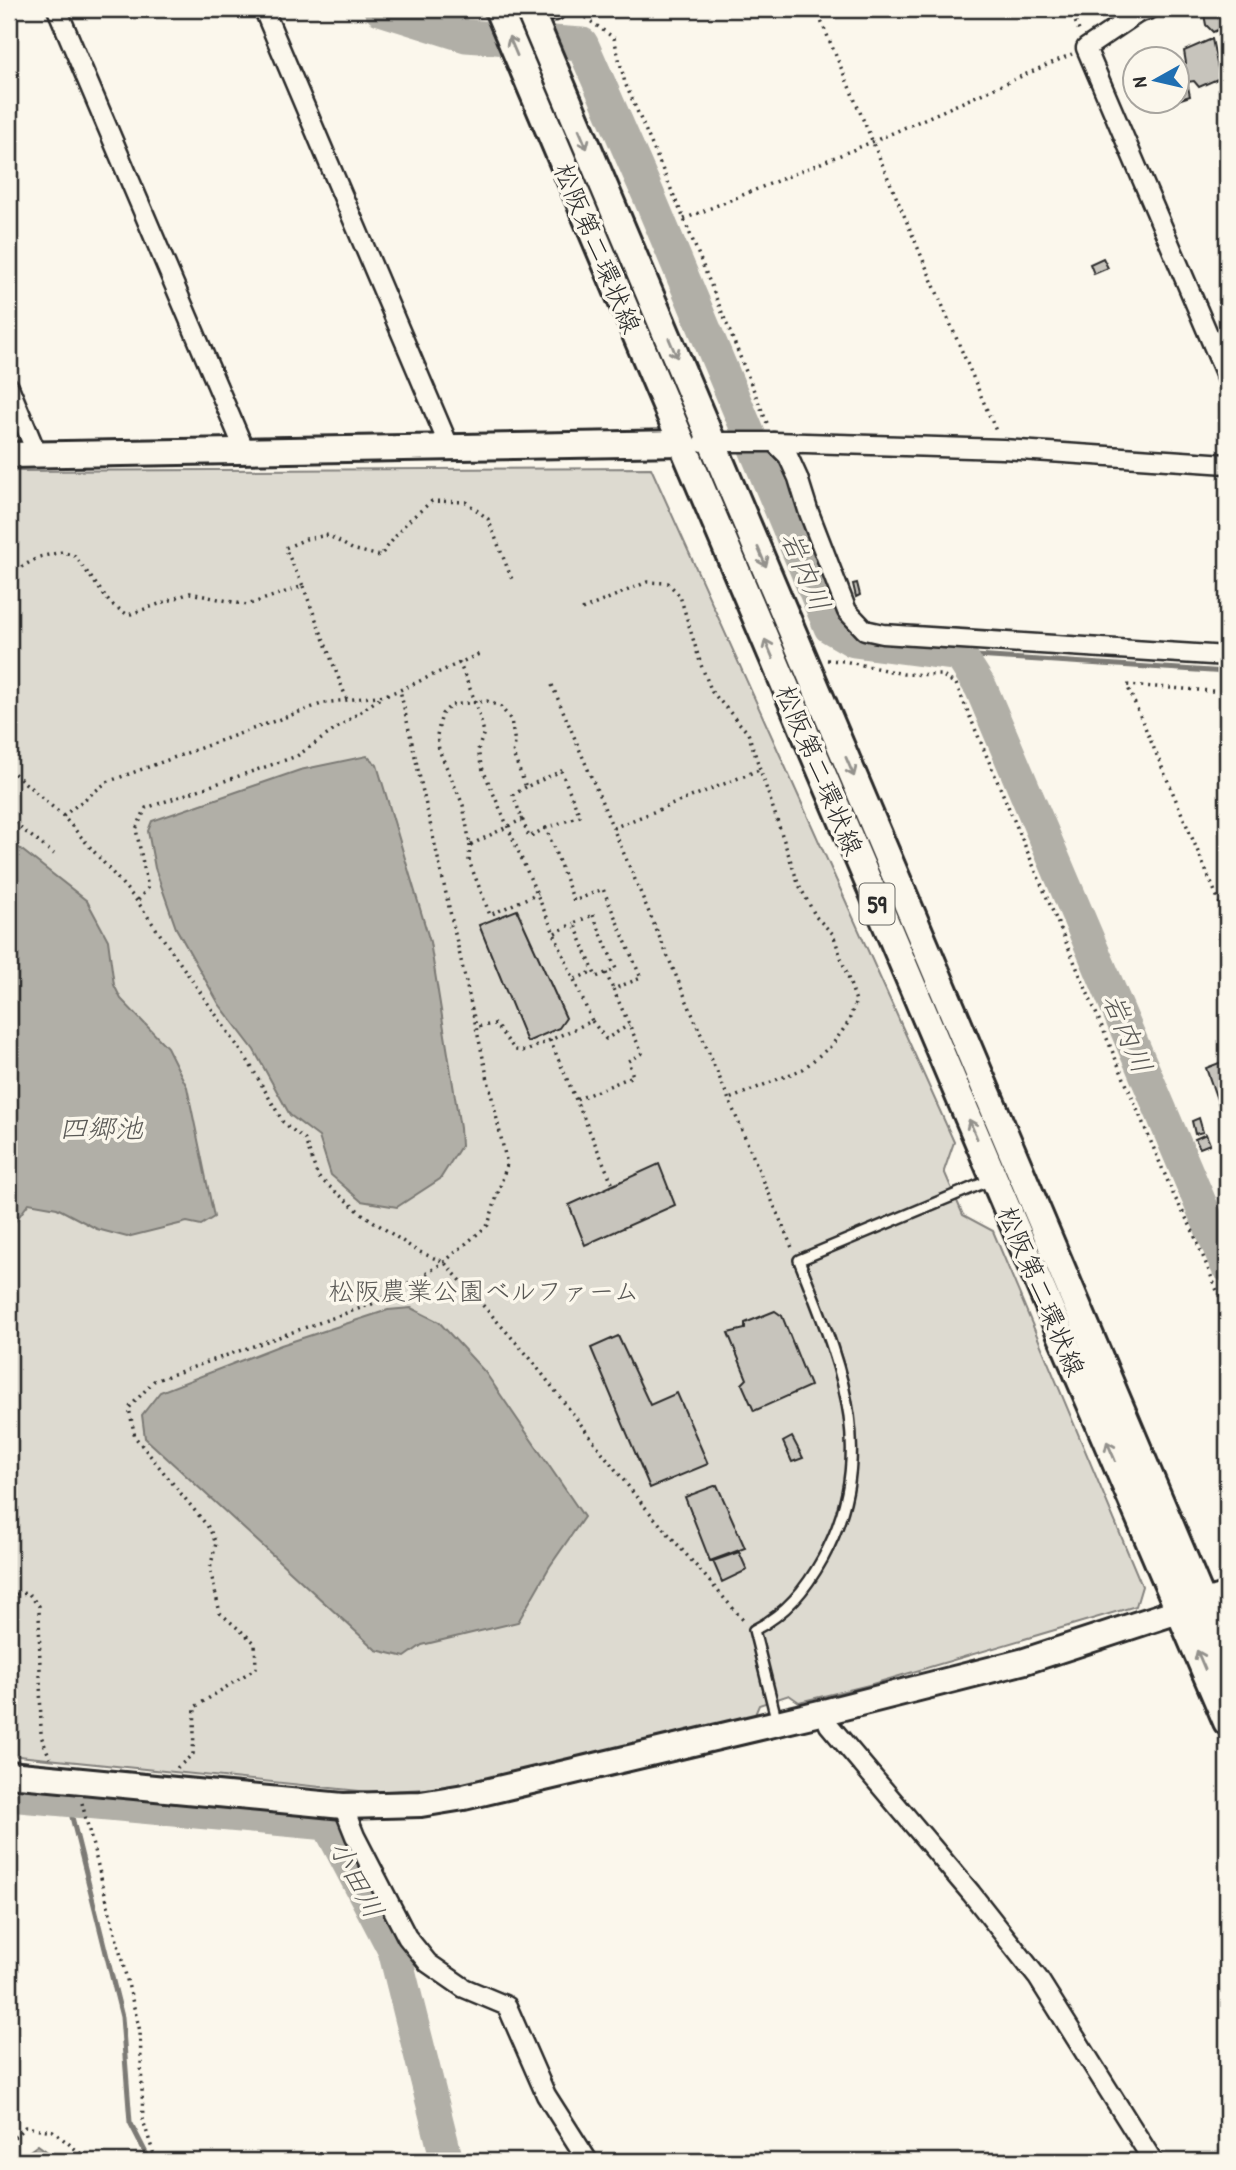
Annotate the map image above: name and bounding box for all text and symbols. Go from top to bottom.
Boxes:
one-way arrow [506,36,519,58]
north arrow [1120,46,1190,116]
text: N [1126,76,1153,89]
one-way arrow [577,128,590,149]
street label: 松阪第二環状線 [546,157,650,339]
one-way arrow [667,337,680,358]
water label: 岩内川 [772,525,840,617]
one-way arrow [756,546,769,568]
one-way arrow [761,639,774,660]
street label: 松阪第二環状線 [768,679,872,861]
one-way arrow [844,756,857,777]
road number: 59 [860,884,894,924]
water label: 岩内川 [1094,987,1162,1079]
water label: 四郷池 [59,1109,144,1147]
one-way arrow [965,1119,978,1140]
street label: 松阪第二環状線 [990,1200,1094,1382]
park label: 松阪農業公園ベルファーム [329,1273,639,1308]
one-way arrow [1104,1440,1117,1462]
one-way arrow [1193,1649,1206,1671]
water label: 小田川 [321,1833,393,1925]

